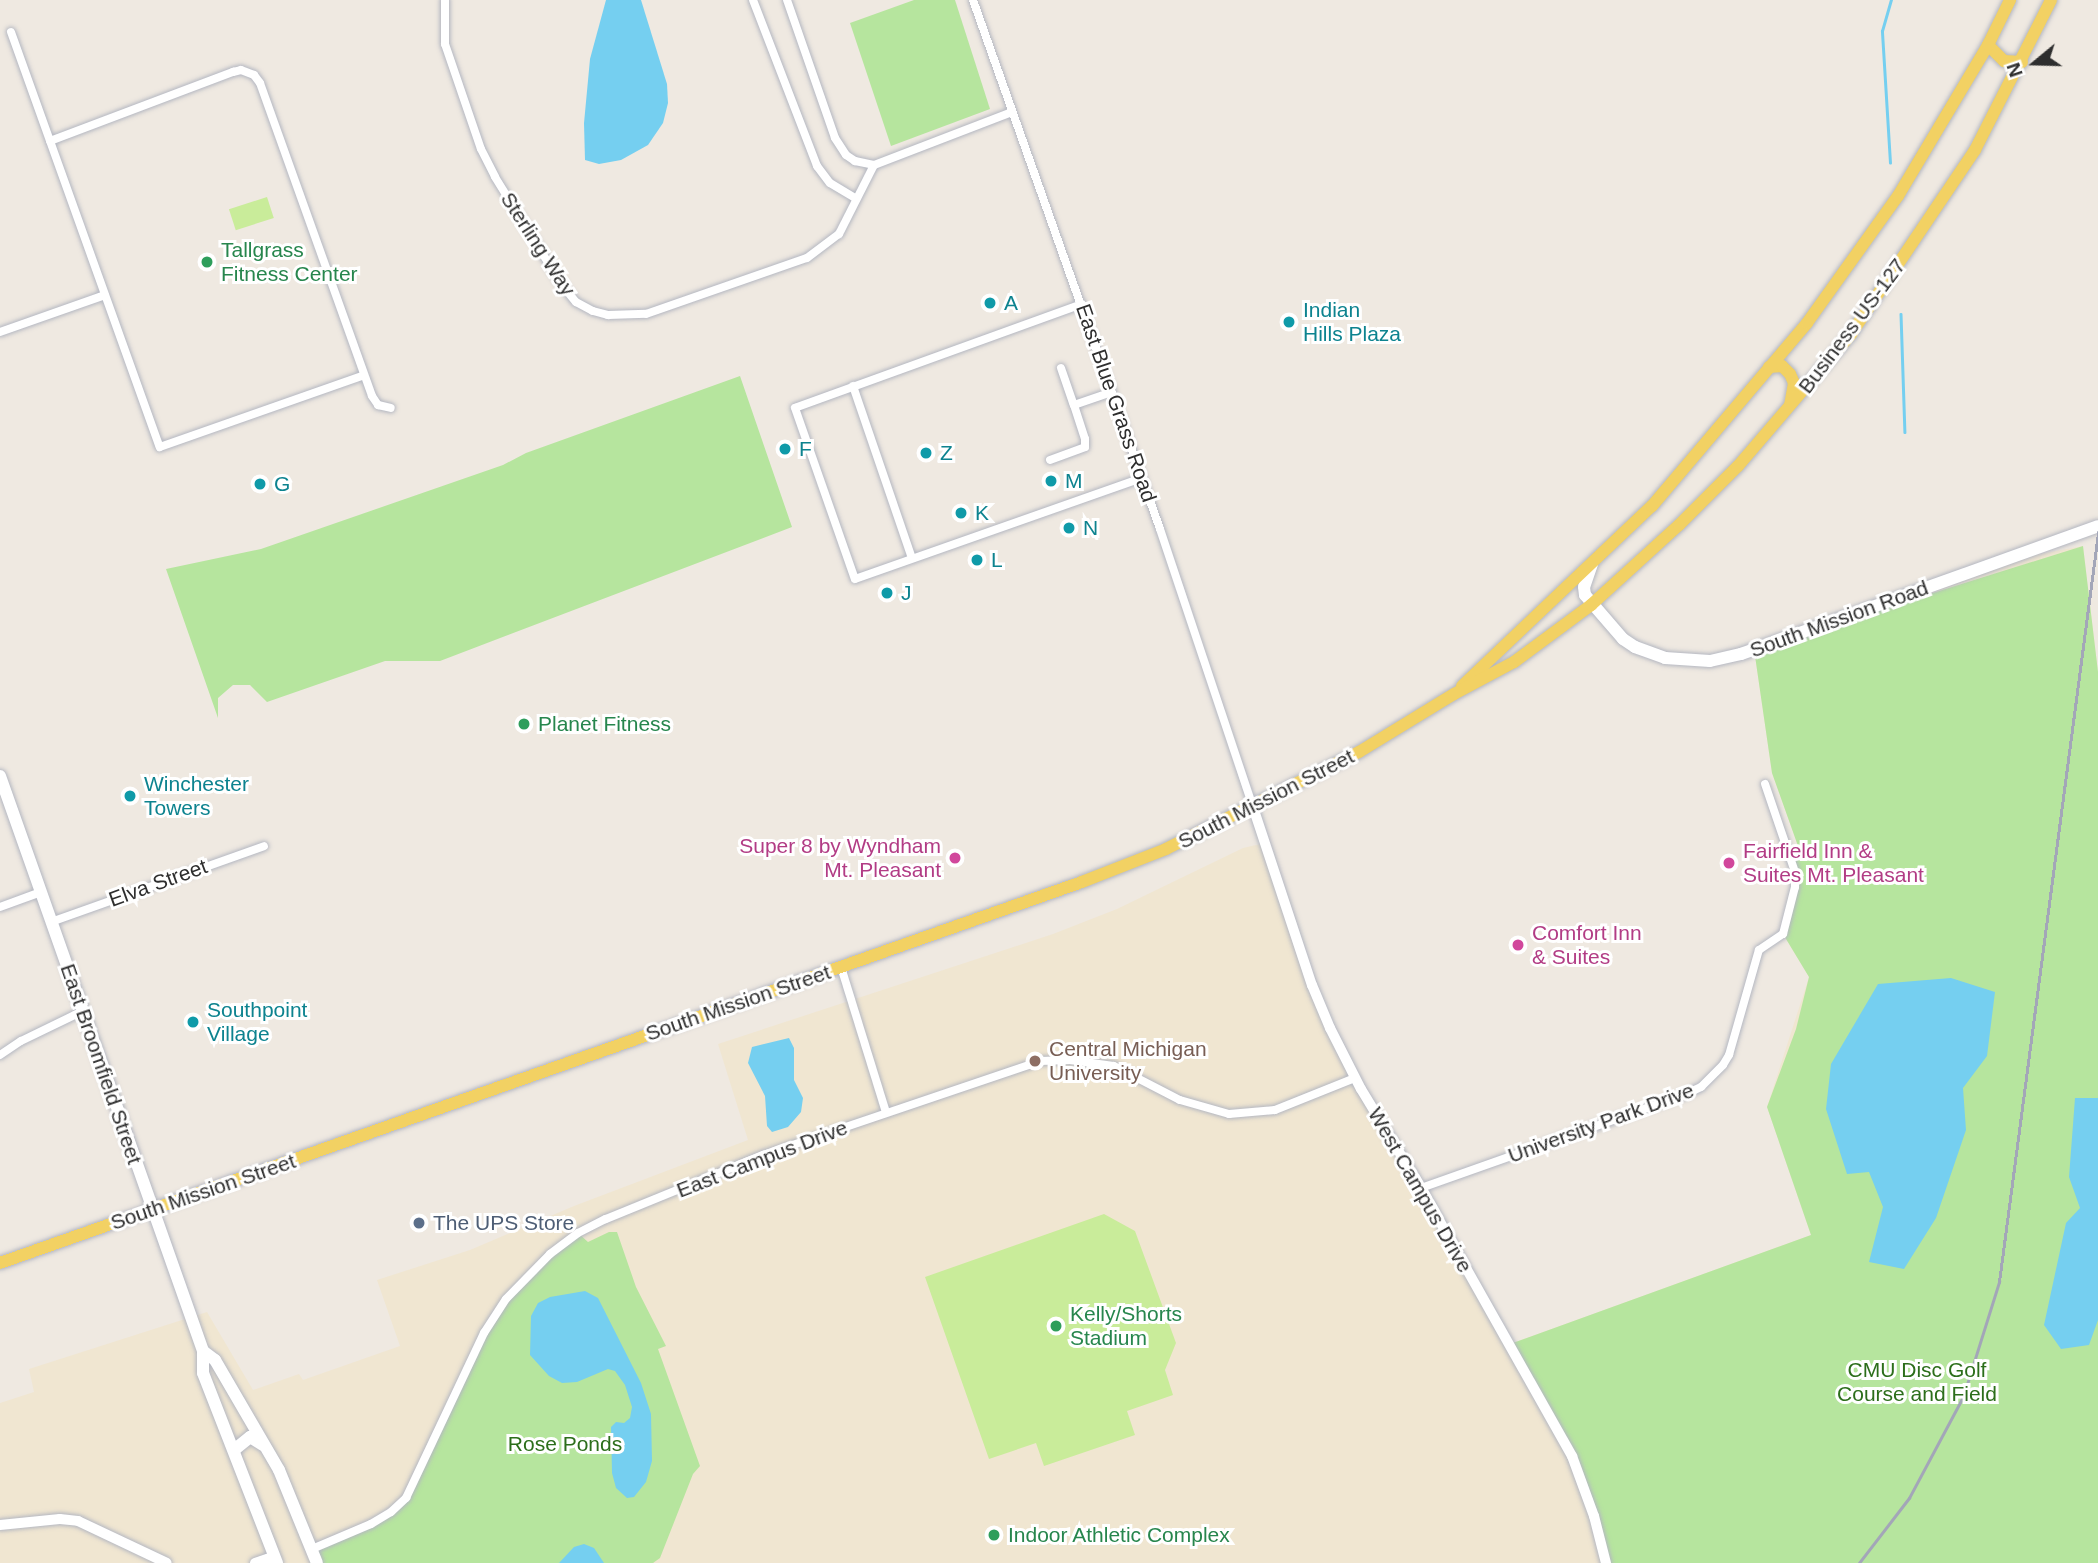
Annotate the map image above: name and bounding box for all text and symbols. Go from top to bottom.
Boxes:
north arrow [2000,28,2070,98]
text: N [2003,60,2027,80]
street label: Sterling Way [495,188,581,300]
place label: Tallgrass Fitness Center [221,237,358,287]
marker: Tallgrass Fitness Center [199,254,215,270]
street label: Business US-127 [1793,254,1911,398]
place label: A [1004,290,1018,316]
marker: A [982,295,998,311]
place label: Indian Hills Plaza [1303,297,1401,347]
street label: East Blue Grass Road [1070,301,1162,505]
marker: Indian Hills Plaza [1281,314,1297,330]
place label: F [799,436,812,462]
place label: Z [940,440,953,466]
marker: F [777,441,793,457]
marker: Z [918,445,934,461]
place label: M [1065,468,1082,494]
place label: G [274,471,290,497]
marker: M [1043,473,1059,489]
marker: G [252,476,268,492]
place label: K [975,500,989,526]
marker: K [953,505,969,521]
place label: N [1083,515,1098,541]
marker: N [1061,520,1077,536]
place label: L [991,547,1003,573]
marker: L [969,552,985,568]
street label: South Mission Road [1746,575,1932,663]
place label: J [901,580,912,606]
marker: J [879,585,895,601]
place label: Planet Fitness [538,711,671,737]
marker: Planet Fitness [516,716,532,732]
street label: South Mission Street [1174,744,1358,854]
place label: Winchester Towers [144,771,249,821]
marker: Winchester Towers [122,788,138,804]
place label: Super 8 by Wyndham Mt. Pleasant [739,833,941,883]
place label: Fairfield Inn & Suites Mt. Pleasant [1743,838,1924,888]
marker: Super 8 by Wyndham Mt. Pleasant [947,850,963,866]
street label: Elva Street [105,854,211,912]
marker: Fairfield Inn & Suites Mt. Pleasant [1721,855,1737,871]
place label: Comfort Inn & Suites [1532,920,1642,970]
marker: Comfort Inn & Suites [1510,937,1526,953]
street label: South Mission Street [642,960,834,1046]
street label: East Broomfield Street [55,961,147,1167]
place label: Southpoint Village [207,997,307,1047]
marker: Southpoint Village [185,1014,201,1030]
place label: Central Michigan University [1049,1036,1207,1086]
marker: Central Michigan University [1027,1053,1043,1069]
street label: University Park Drive [1505,1078,1697,1168]
street label: West Campus Drive [1363,1103,1477,1277]
street label: East Campus Drive [673,1115,851,1203]
street label: South Mission Street [107,1149,299,1235]
place label: The UPS Store [433,1210,574,1236]
marker: The UPS Store [411,1215,427,1231]
place label: Kelly/Shorts Stadium [1070,1301,1182,1351]
marker: Kelly/Shorts Stadium [1048,1318,1064,1334]
park label: CMU Disc Golf Course and Field [1837,1357,1997,1407]
park label: Rose Ponds [508,1431,622,1457]
place label: Indoor Athletic Complex [1008,1522,1231,1548]
marker: Indoor Athletic Complex [986,1527,1002,1543]

